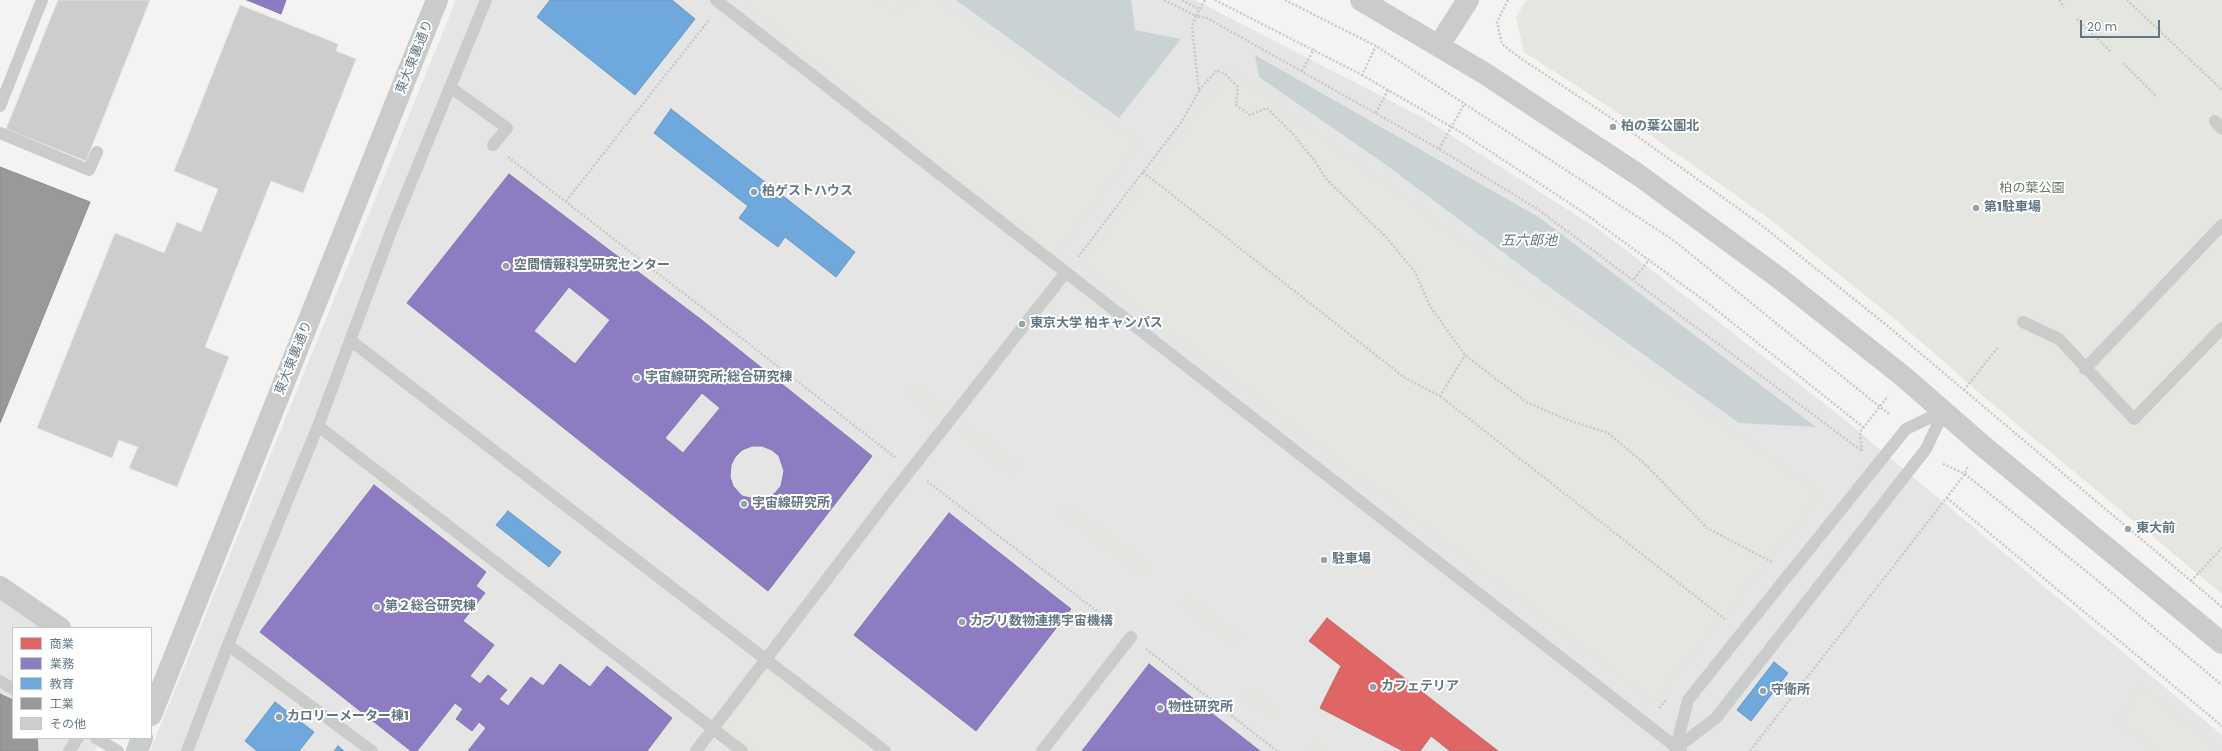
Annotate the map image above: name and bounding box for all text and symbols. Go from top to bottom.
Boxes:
scale bar [2082,12,2162,38]
street label: 東大東裏通り [393,18,437,96]
text: 20 m [2087,18,2117,35]
place label: 柏の葉公園北 [1621,119,1699,135]
marker: 柏の葉公園北 [1608,122,1618,132]
park label: 柏の葉公園 [2000,181,2064,197]
place label: 柏ゲストハウス [762,184,853,200]
marker: 柏ゲストハウス [749,187,759,197]
place label: 第1駐車場 [1984,200,2041,216]
marker: 第1駐車場 [1971,203,1981,213]
water label: 五六郎池 [1501,233,1557,249]
place label: 空間情報科学研究センター [514,258,670,274]
marker: 空間情報科学研究センター [501,261,511,271]
place label: 東京大学 柏キャンパス [1030,316,1163,332]
street label: 東大東裏通り [272,319,316,397]
marker: 東京大学 柏キャンパス [1017,319,1027,329]
place label: 宇宙線研究所;総合研究棟 [645,370,793,386]
marker: 宇宙線研究所;総合研究棟 [632,373,642,383]
place label: 宇宙線研究所 [752,496,830,512]
marker: 宇宙線研究所 [739,499,749,509]
place label: 東大前 [2136,521,2175,537]
marker: 東大前 [2123,524,2133,534]
place label: 駐車場 [1332,552,1371,568]
marker: 駐車場 [1319,555,1329,565]
place label: 第２総合研究棟 [385,599,476,615]
marker: 第２総合研究棟 [372,602,382,612]
place label: カブリ数物連携宇宙機構 [970,614,1113,630]
marker: カブリ数物連携宇宙機構 [957,617,967,627]
legend [12,627,152,739]
text: 商業 [50,635,74,652]
text: 業務 [50,655,74,672]
text: 教育 [50,675,74,692]
place label: カフェテリア [1381,679,1459,695]
marker: カフェテリア [1368,682,1378,692]
place label: 守衛所 [1771,683,1810,699]
marker: 守衛所 [1758,686,1768,696]
text: 工業 [50,695,74,712]
place label: 物性研究所 [1168,700,1233,716]
marker: 物性研究所 [1155,703,1165,713]
place label: カロリーメーター棟1 [287,709,409,725]
marker: カロリーメーター棟1 [274,712,284,722]
text: その他 [50,715,86,732]

